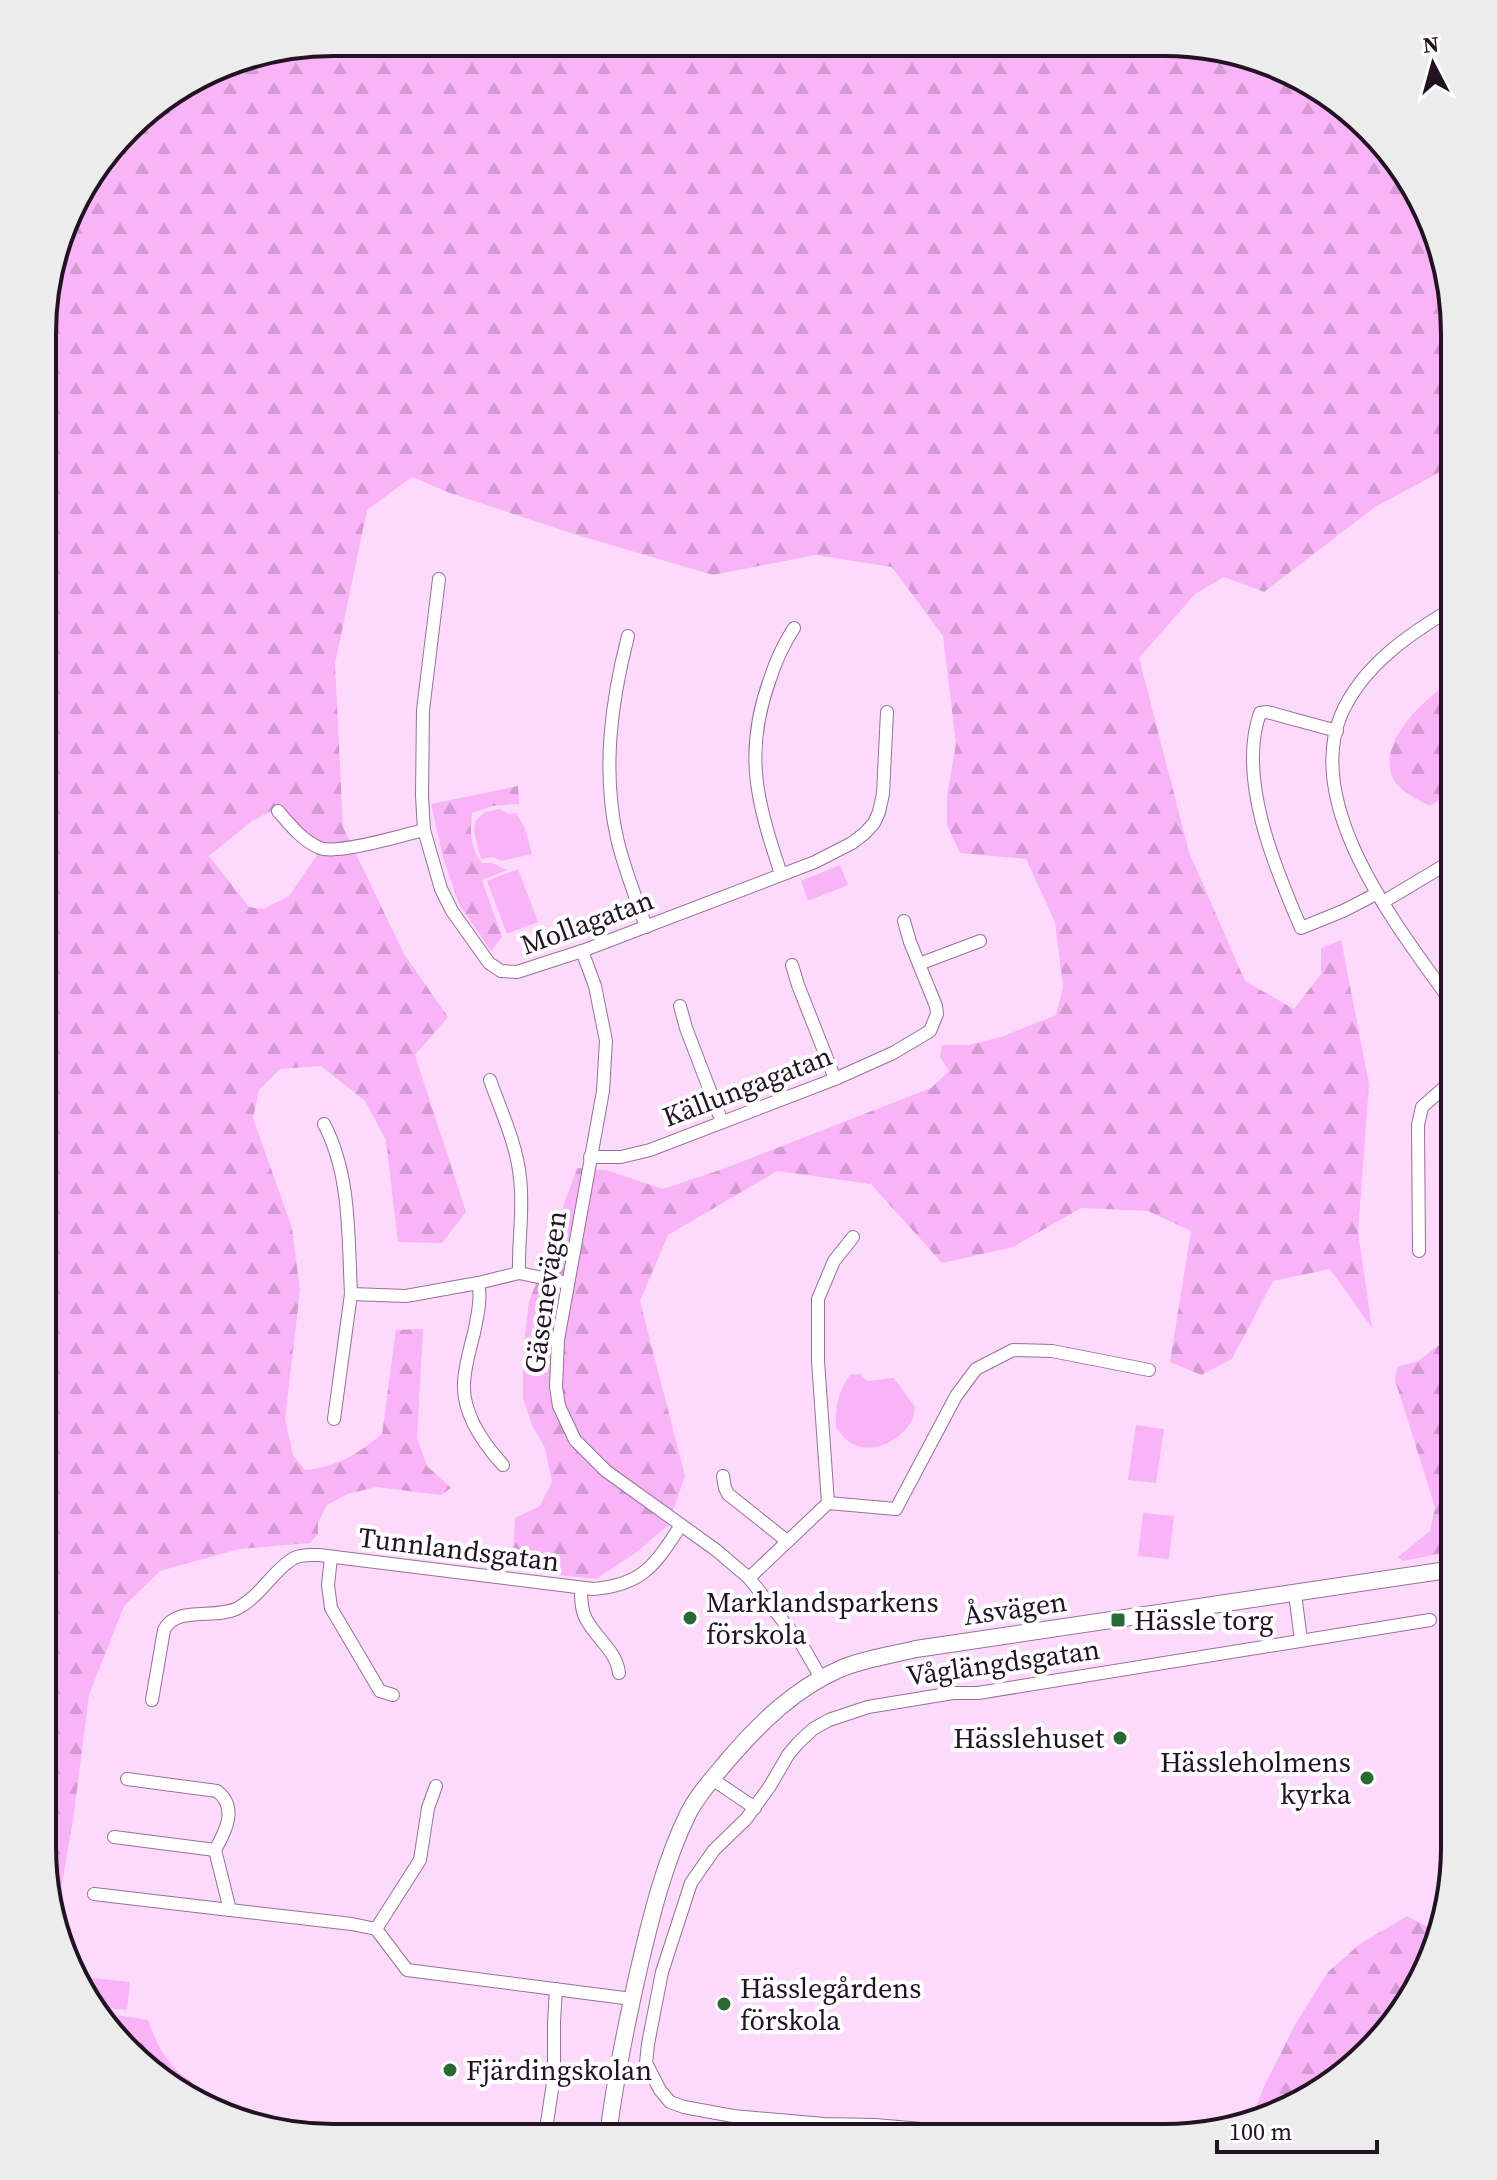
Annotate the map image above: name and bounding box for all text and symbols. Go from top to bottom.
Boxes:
north arrow [1393,24,1473,104]
text: N [1421,28,1440,60]
street label: Mollagatan [515,880,659,964]
street label: Källungagatan [657,1036,837,1136]
street label: Gäsenevägen [515,1208,575,1376]
street label: Tunnlandsgatan [356,1518,562,1580]
street label: Åsvägen [961,1582,1069,1634]
place label: Marklandsparkens förskola [706,1583,939,1653]
place label: Hässle torg [1134,1601,1273,1639]
marker: Marklandsparkens förskola [681,1609,699,1627]
marker: Hässle torg [1109,1611,1127,1629]
street label: Våglängdsgatan [904,1630,1102,1694]
place label: Hässlehuset [953,1719,1105,1757]
marker: Hässlehuset [1111,1729,1129,1747]
place label: Hässleholmens kyrka [1160,1743,1352,1813]
marker: Hässleholmens kyrka [1358,1769,1376,1787]
place label: Hässlegårdens förskola [740,1969,921,2039]
marker: Hässlegårdens förskola [715,1995,733,2013]
place label: Fjärdingskolan [466,2051,652,2089]
marker: Fjärdingskolan [441,2061,459,2079]
scale bar [1217,2104,1377,2154]
text: 100 m [1229,2115,1292,2148]

